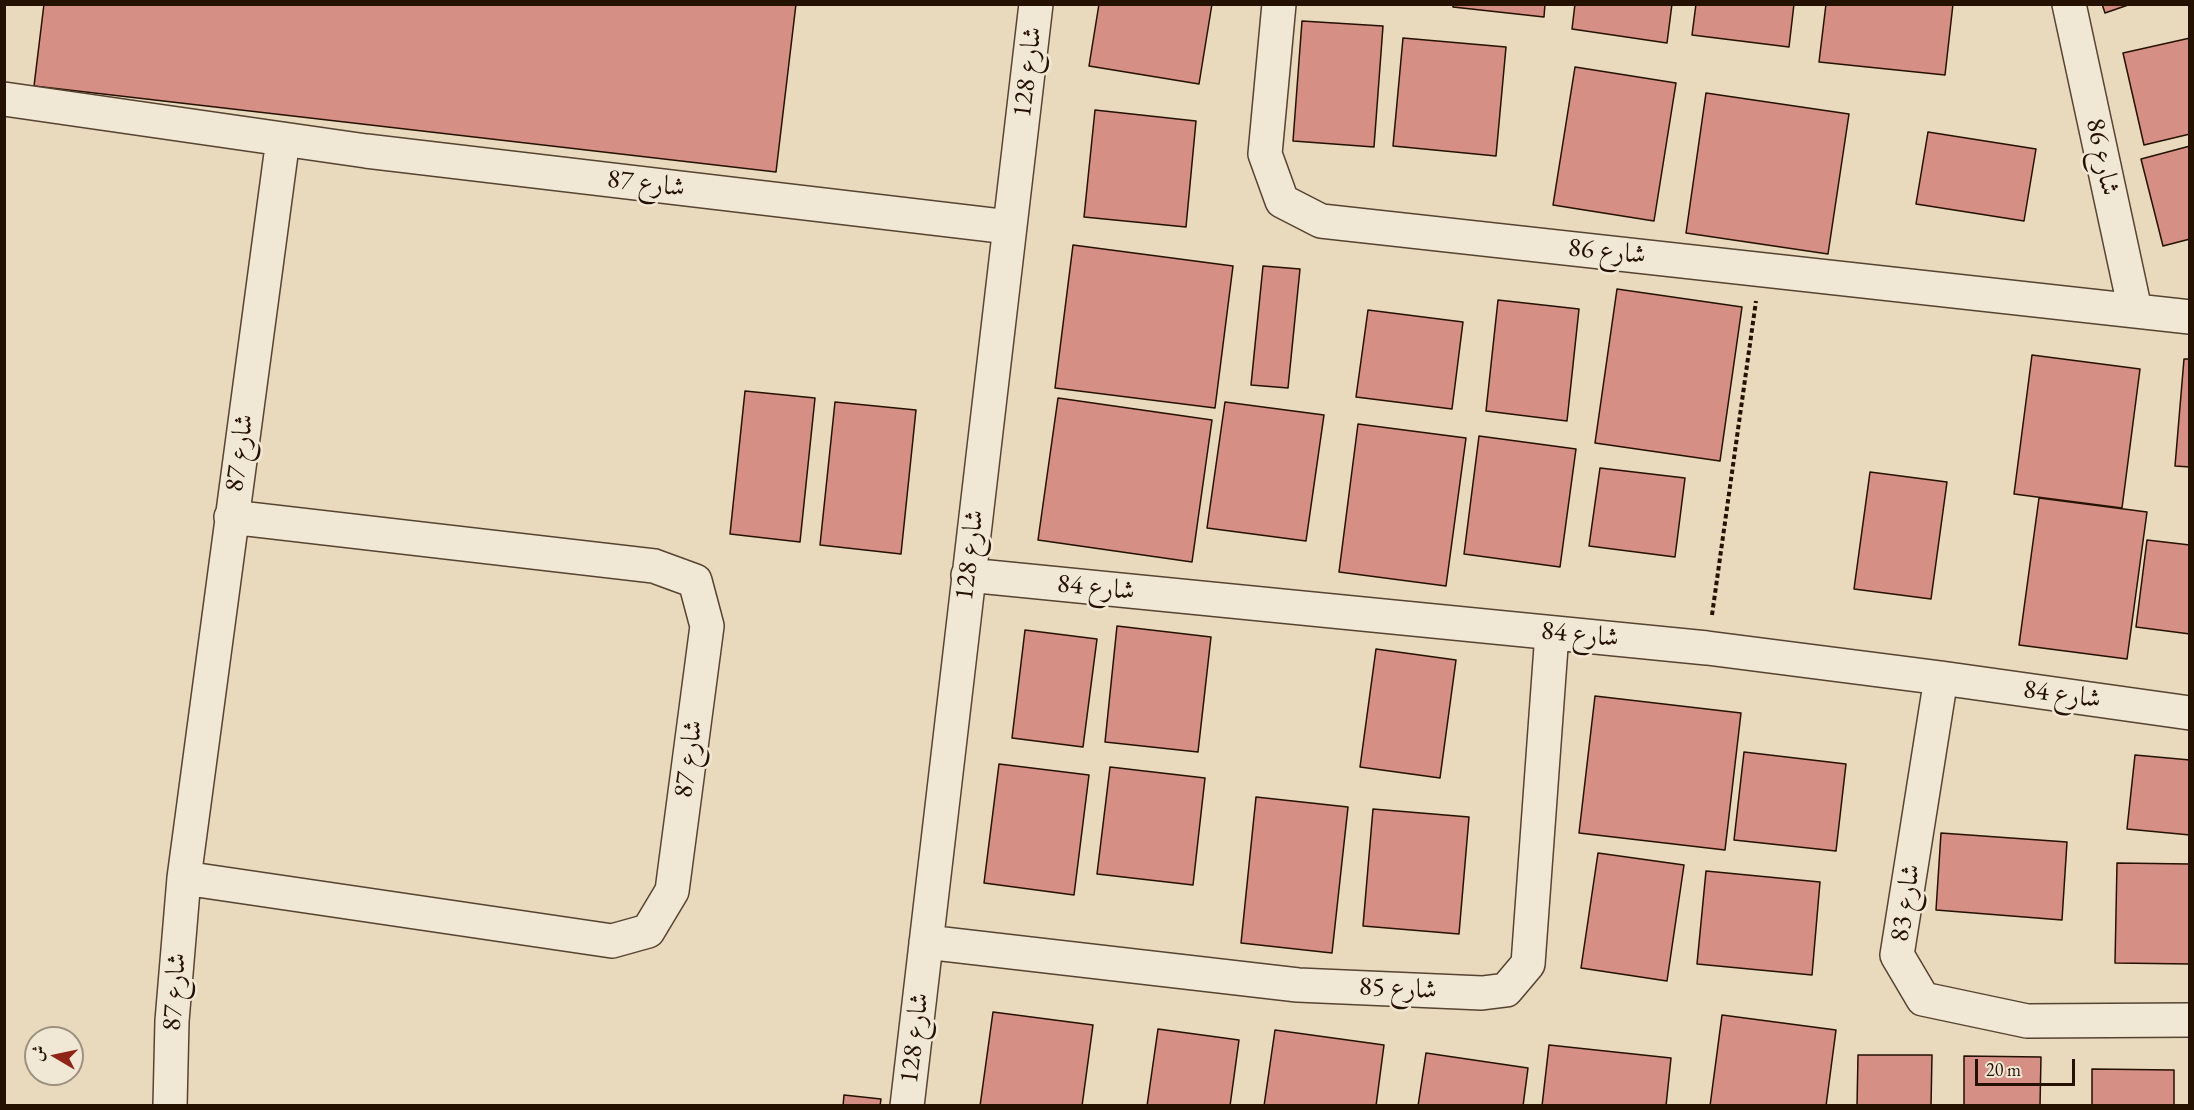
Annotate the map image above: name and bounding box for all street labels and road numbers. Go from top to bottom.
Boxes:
street label: شارع 128 [1006,25,1050,119]
street label: شارع 86 [2078,115,2126,199]
street label: شارع 87 [605,163,687,205]
street label: شارع 86 [1566,232,1648,272]
street label: شارع 87 [219,412,261,494]
street label: شارع 128 [948,508,992,602]
street label: شارع 84 [1055,568,1137,608]
street label: شارع 84 [1539,615,1621,655]
street label: شارع 84 [2021,674,2103,716]
street label: شارع 87 [668,718,710,800]
street label: شارع 83 [1884,862,1928,944]
street label: شارع 87 [156,952,194,1032]
street label: شارع 85 [1358,971,1438,1007]
street label: شارع 128 [893,991,937,1085]

